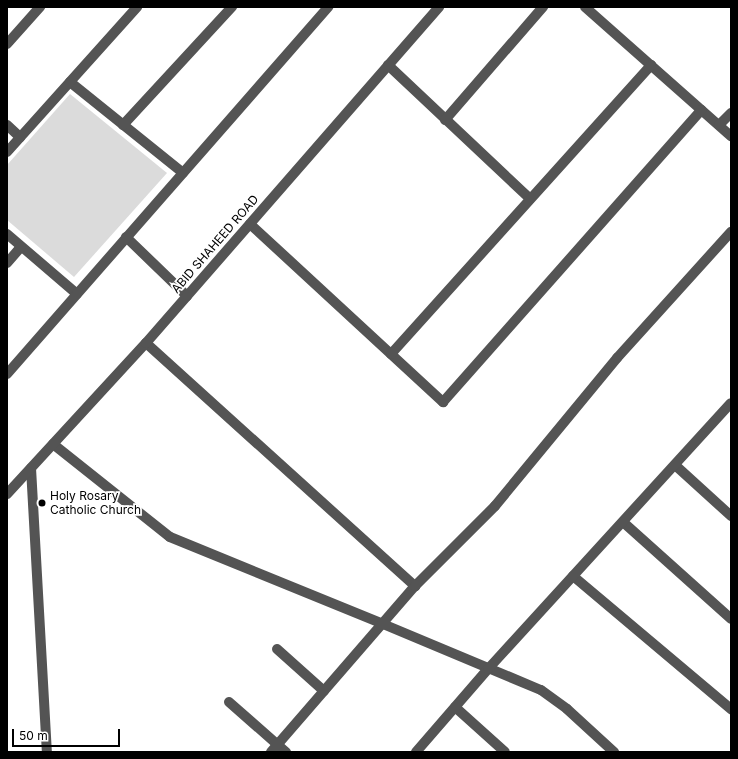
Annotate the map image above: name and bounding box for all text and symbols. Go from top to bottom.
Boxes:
street label: ABID SHAHEED ROAD [169,192,261,296]
place label: Holy Rosary Catholic Church [50,489,141,517]
marker: Holy Rosary Catholic Church [37,498,47,508]
scale bar [14,721,122,747]
text: 50 m [19,728,48,743]

